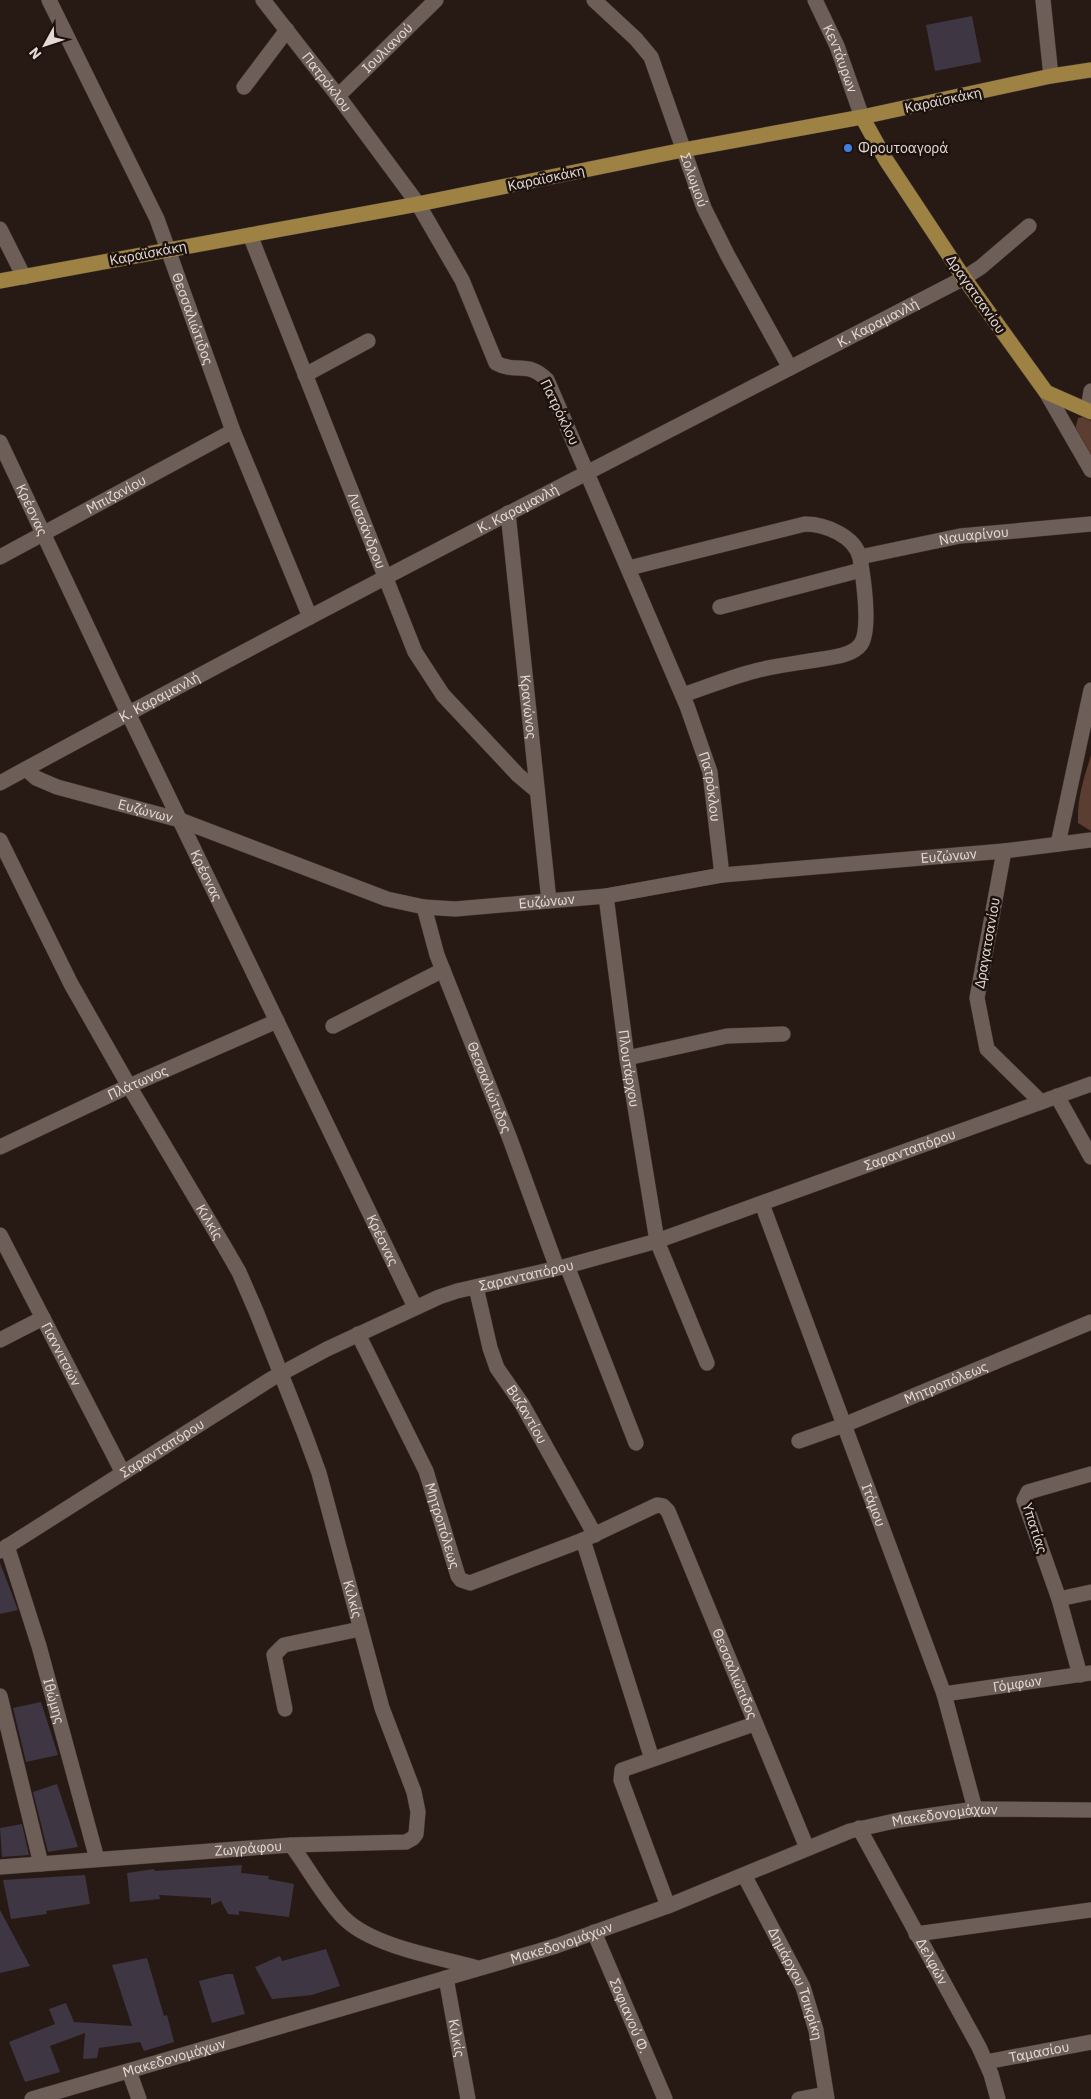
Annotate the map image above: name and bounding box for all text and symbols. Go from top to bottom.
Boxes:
street label: Ιουλιανού [358,19,417,77]
north arrow [20,20,70,70]
street label: Κεντάυρων [819,21,862,95]
text: N [25,44,45,63]
street label: Πατρόκλου [298,48,356,116]
street label: Καραϊσκάκη [903,83,983,117]
place label: Φρουτοαγορά [858,139,948,157]
marker: Φρουτοαγορά [842,142,854,154]
street label: Σολωμού [676,150,712,210]
street label: Καραϊσκάκη [506,161,586,195]
street label: Καραϊσκάκη [108,237,188,269]
street label: Δραγατσανίου [942,251,1010,337]
street label: Θεσσαλιώτιδος [168,270,218,368]
street label: Κ. Καραμανλή [834,294,921,351]
street label: Πατρόκλου [536,376,584,448]
street label: Μπιζανίου [83,471,149,518]
street label: Κ. Καραμανλή [474,480,562,537]
street label: Κρέσνας [12,481,52,539]
street label: Λυσσάνδρου [344,490,390,571]
street label: Ναυαρίνου [937,523,1010,549]
street label: Κ. Καραμανλή [116,668,203,726]
street label: Κρανώνος [516,674,541,740]
street label: Πατρόκλου [695,749,725,822]
street label: Ευζώνων [116,795,175,827]
street label: Ευζώνων [920,844,977,867]
street label: Κρέσνας [186,847,227,904]
street label: Ευζώνων [518,890,575,913]
street label: Δραγατσανίου [970,896,1004,990]
street label: Πλουτάρχου [614,1029,644,1108]
street label: Θεσσαλιώτιδος [463,1039,516,1136]
street label: Πλάτωνος [105,1061,171,1104]
street label: Σαρανταπόρου [861,1125,958,1174]
street label: Κιλκίς [192,1201,227,1243]
street label: Κρέσνας [363,1211,403,1269]
street label: Σαρανταπόρου [477,1256,576,1295]
street label: Γιαννιτσών [38,1319,86,1389]
street label: Μητροπόλεως [901,1357,991,1408]
street label: Βυζαντίου [502,1381,551,1447]
street label: Σαρανταπόρου [117,1415,208,1482]
street label: Μητροπόλεως [421,1480,464,1571]
street label: Ιτάμου [858,1481,890,1529]
street label: Υπατίας [1018,1500,1052,1556]
street label: Κιλκίς [339,1578,367,1620]
street label: Θεσσαλιώτιδος [708,1625,762,1722]
street label: Γόμφων [992,1671,1043,1696]
street label: Ιθώμης [39,1676,69,1726]
street label: Μακεδονομάχων [890,1800,998,1830]
street label: Ζωγράφου [214,1837,283,1860]
street label: Μακεδονομάχων [508,1918,615,1968]
street label: Δημάρχου Τσικρίκη [764,1924,827,2042]
street label: Δελφών [912,1935,952,1988]
street label: Σοφιανού Φ. [606,1975,654,2056]
street label: Κιλκίς [445,2017,469,2059]
street label: Μακεδονομάχων [120,2034,228,2081]
street label: Ταμασίου [1007,2037,1071,2066]

